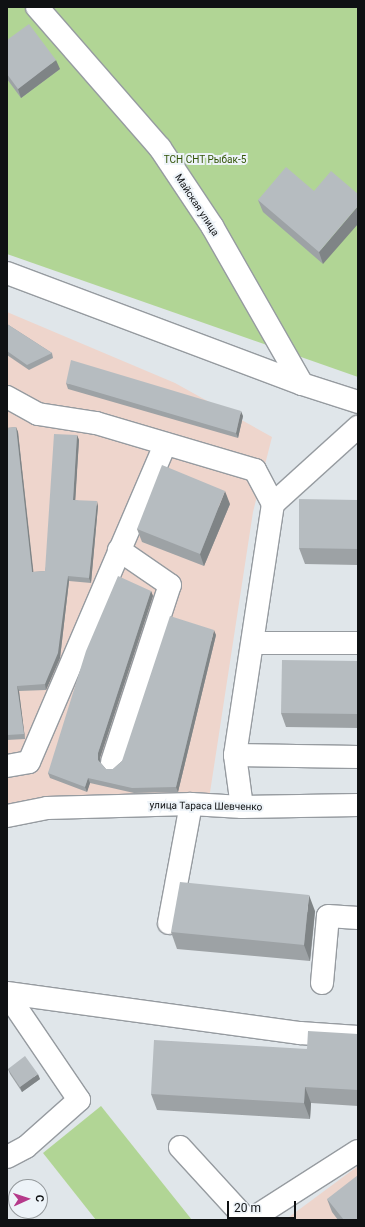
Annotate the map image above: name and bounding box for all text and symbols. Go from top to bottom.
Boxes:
park label: ТСН СНТ Рыбак-5 [164,154,246,166]
street label: Майская улица [173,172,221,238]
street label: улица Тараса Шевченко [149,799,263,813]
north arrow [8,1179,48,1219]
scale bar [229,1193,298,1219]
text: С [33,1194,46,1202]
text: 20 m [234,1201,261,1215]

